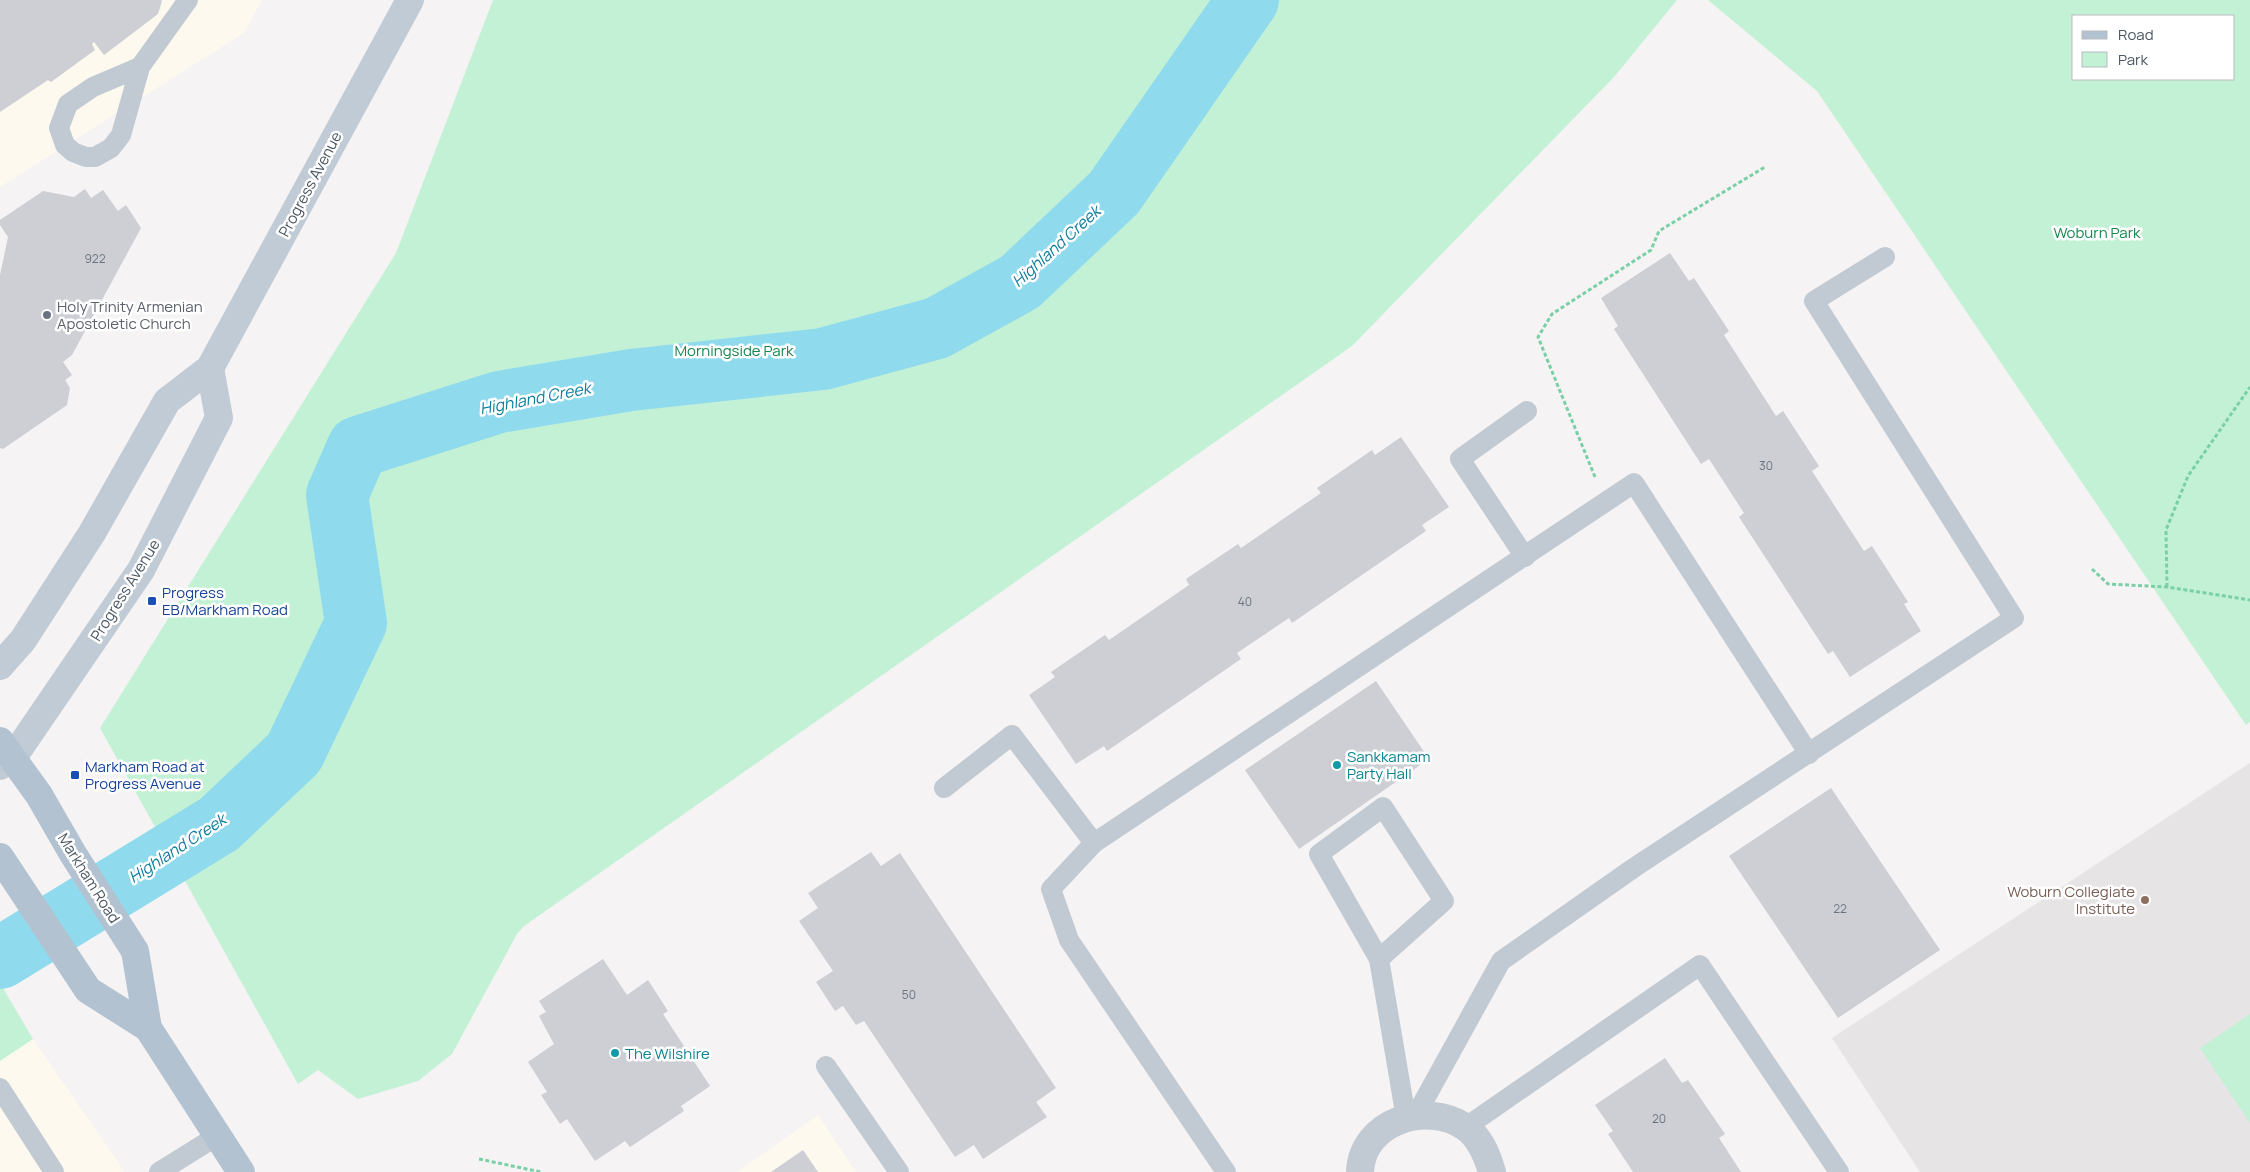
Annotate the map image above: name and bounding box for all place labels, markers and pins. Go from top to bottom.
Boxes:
place label: Holy Trinity Armenian Apostoletic Church [57,296,203,334]
marker: Holy Trinity Armenian Apostoletic Church [41,309,53,321]
place label: Progress EB/Markham Road [162,582,288,620]
marker: Progress EB/Markham Road [146,595,158,607]
place label: Sankkamam Party Hall [1347,746,1430,784]
place label: Markham Road at Progress Avenue [85,756,205,794]
marker: Sankkamam Party Hall [1331,759,1343,771]
marker: Markham Road at Progress Avenue [69,769,81,781]
place label: Woburn Collegiate Institute [2007,881,2135,919]
marker: Woburn Collegiate Institute [2139,894,2151,906]
place label: The Wilshire [625,1043,710,1064]
marker: The Wilshire [609,1047,621,1059]

